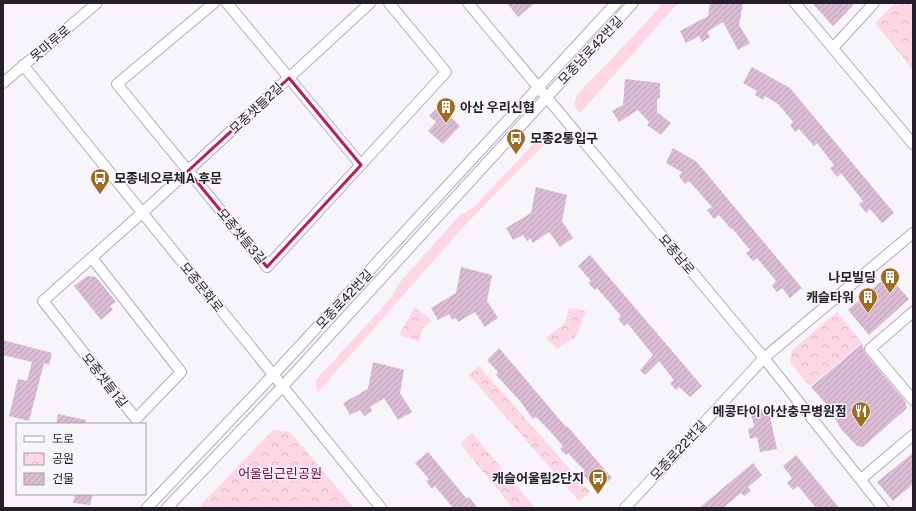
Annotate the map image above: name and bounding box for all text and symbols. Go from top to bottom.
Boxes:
street label: 모종남로42번길 [555,13,626,88]
street label: 못마루로 [27,22,73,65]
street label: 모종샛들2길 [227,80,286,137]
building icon: 아산 우리신협 [435,96,457,124]
place label: 아산 우리신협 [460,100,535,115]
bus stop icon: 모종2통입구 [505,127,527,155]
place label: 모종2통입구 [530,131,598,146]
bus stop icon: 모종네오루체A 후문 [89,167,111,195]
place label: 모종네오루체A 후문 [114,171,222,186]
street label: 모종샛들3길 [214,205,269,267]
street label: 모종남로 [655,231,698,277]
street label: 모종문화로 [177,259,226,315]
building icon: 나모빌딩 [879,266,901,294]
street label: 모종로42번길 [313,267,376,332]
place label: 나모빌딩 [828,270,876,285]
building icon: 캐슬타워 [857,286,879,314]
place label: 캐슬타워 [806,290,854,305]
street label: 모종샛들1길 [79,350,131,411]
restaurant icon: 메콩타이 아산충무병원점 [850,400,872,428]
place label: 메콩타이 아산충무병원점 [713,404,847,419]
street label: 모종로22번길 [647,418,710,483]
legend [16,423,146,495]
text: 도로 [52,432,74,446]
text: 공원 [52,452,74,466]
park label: 어울림근린공원 [238,466,322,481]
bus stop icon: 캐슬어울림2단지 [587,467,609,495]
place label: 캐슬어울림2단지 [492,471,584,486]
text: 건물 [52,472,74,486]

